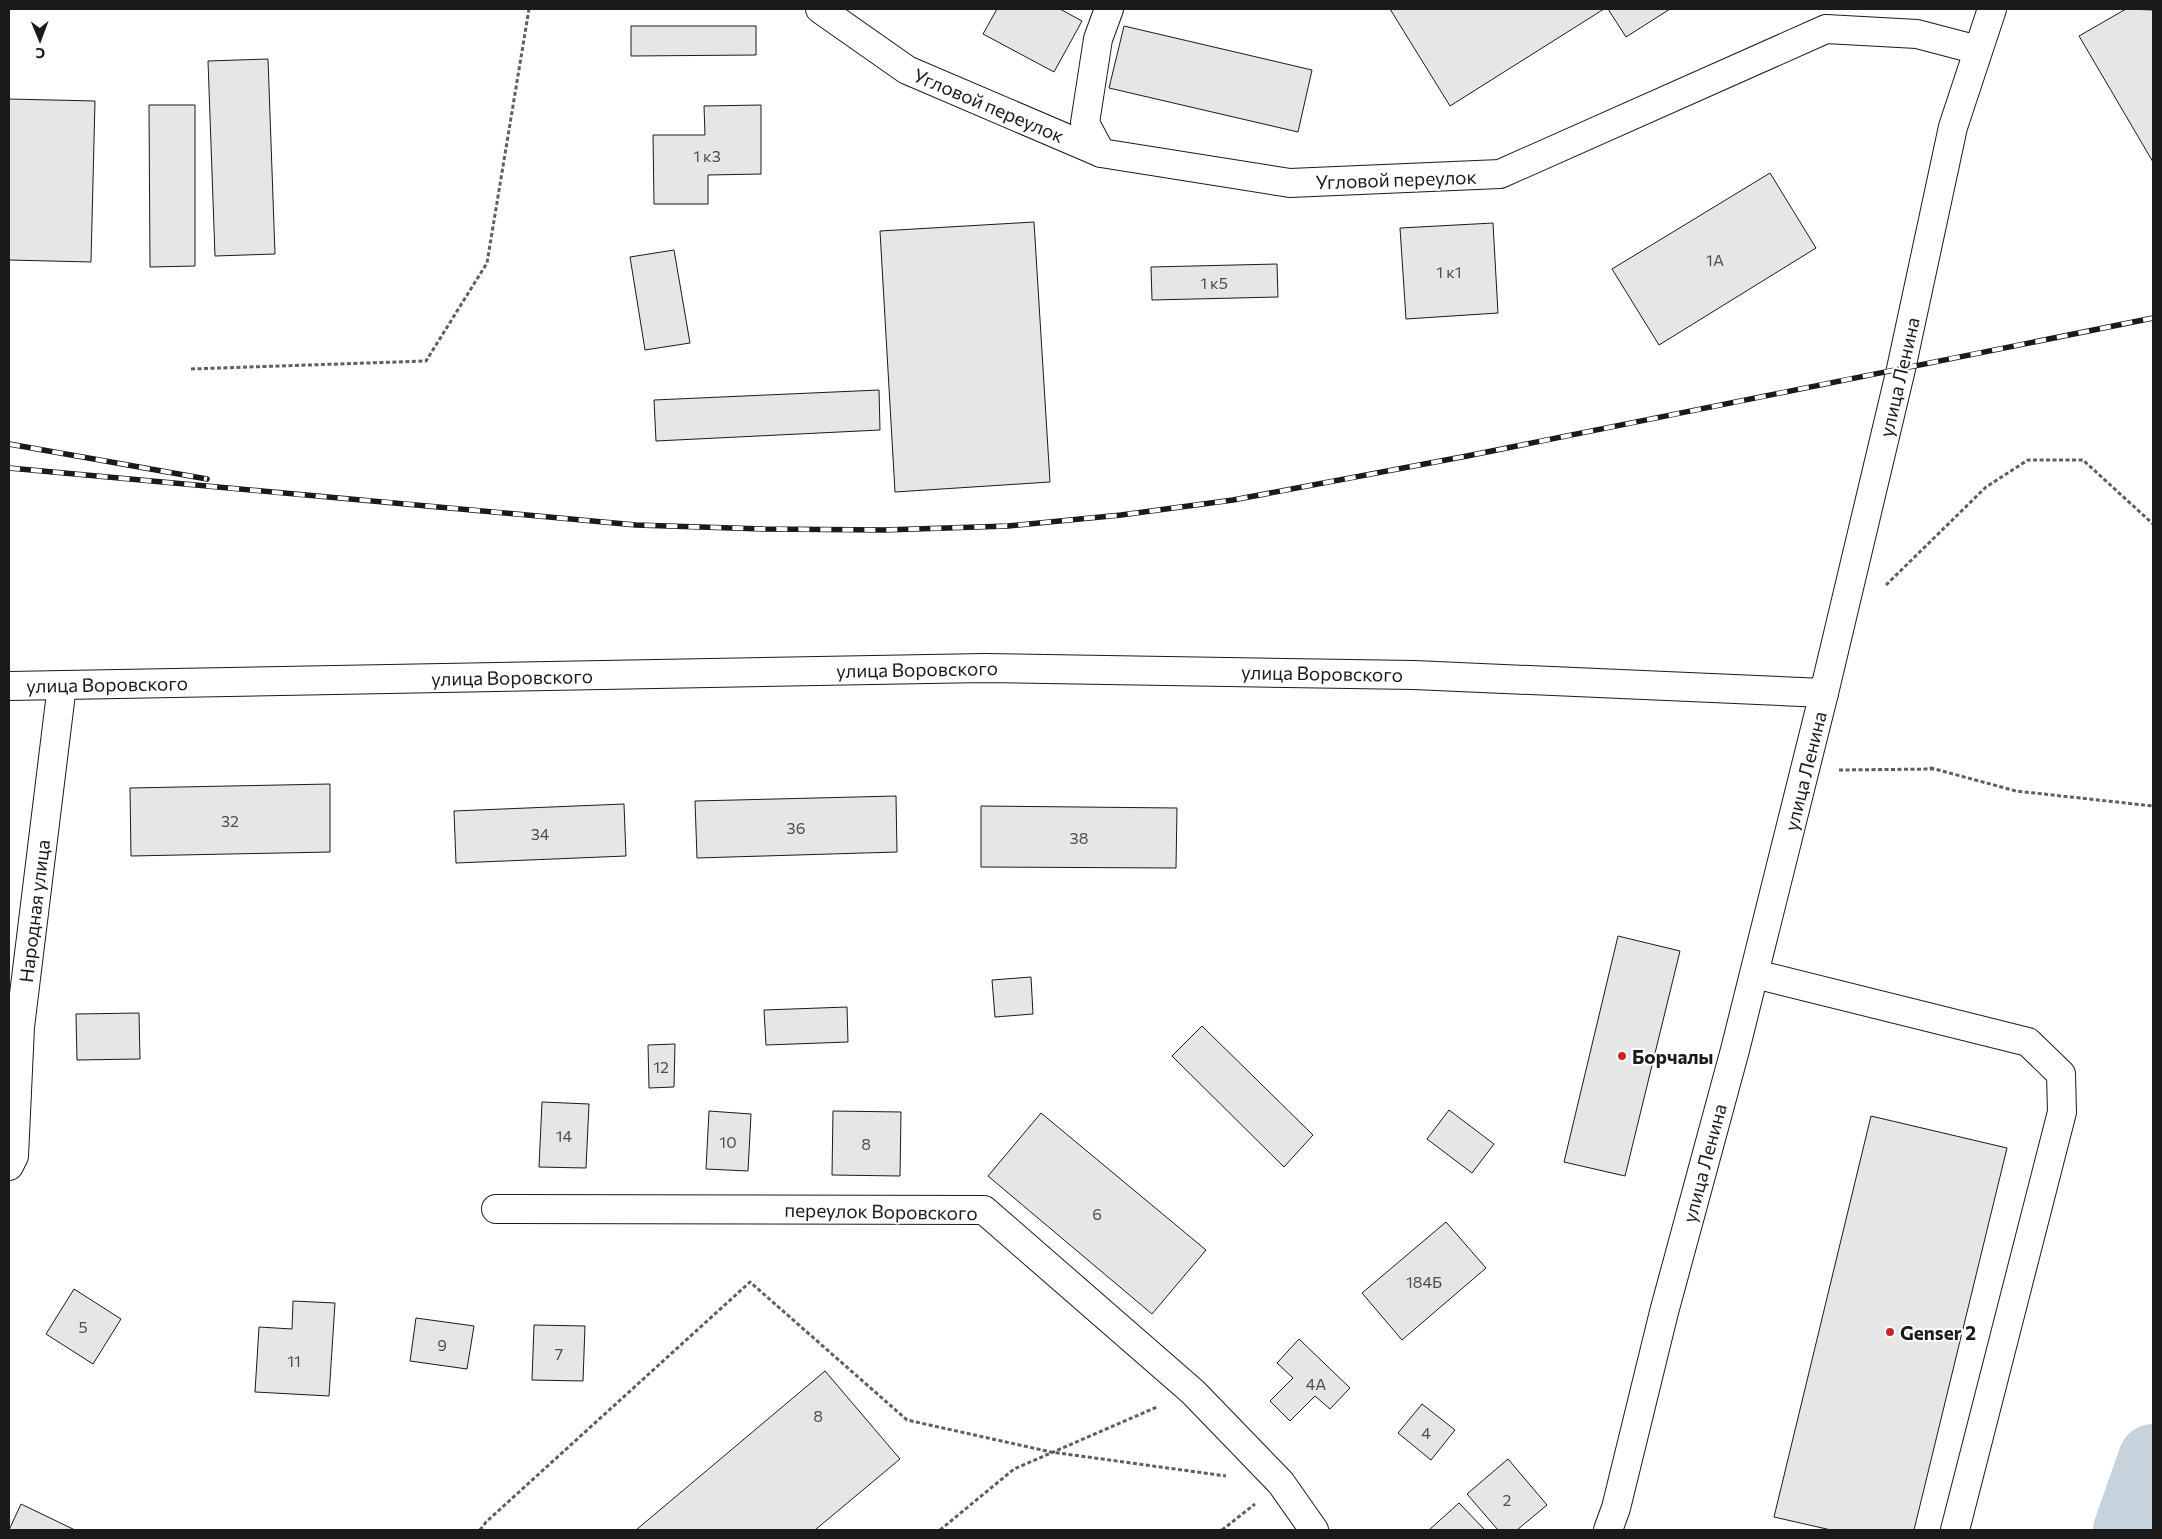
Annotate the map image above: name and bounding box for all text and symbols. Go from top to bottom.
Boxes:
north arrow [15,15,65,65]
text: С [35,45,45,62]
street label: Угловой переулок [910,63,1068,147]
house number: 1 к3 [693,146,721,165]
street label: Угловой переулок [1315,165,1477,193]
house number: 1А [1706,250,1724,269]
house number: 1 к1 [1436,262,1462,281]
house number: 1 к5 [1200,273,1228,292]
street label: улица Ленина [1874,315,1924,439]
street label: улица Воровского [836,656,998,682]
street label: улица Воровского [1241,660,1403,686]
street label: улица Воровского [431,664,593,690]
street label: улица Воровского [26,671,188,697]
street label: улица Ленина [1779,709,1831,833]
house number: 32 [221,811,239,830]
house number: 36 [787,818,805,837]
house number: 34 [531,824,550,843]
house number: 38 [1070,828,1088,847]
street label: Народная улица [14,838,54,984]
place label: Борчалы [1632,1045,1713,1068]
marker: Борчалы [1616,1050,1628,1062]
house number: 12 [653,1057,669,1076]
street label: улица Ленина [1677,1101,1731,1225]
house number: 14 [556,1126,573,1145]
house number: 10 [719,1132,737,1151]
house number: 8 [861,1134,871,1153]
street label: переулок Воровского [784,1198,978,1224]
house number: 6 [1092,1204,1102,1223]
house number: 184Б [1406,1272,1442,1291]
house number: 5 [78,1317,88,1336]
place label: Genser 2 [1900,1321,1976,1344]
marker: Genser 2 [1884,1326,1896,1338]
house number: 9 [437,1335,447,1354]
house number: 7 [555,1344,563,1363]
house number: 11 [287,1351,301,1370]
house number: 4А [1306,1374,1326,1393]
house number: 8 [813,1406,823,1425]
house number: 4 [1421,1423,1431,1442]
house number: 2 [1503,1490,1512,1509]

